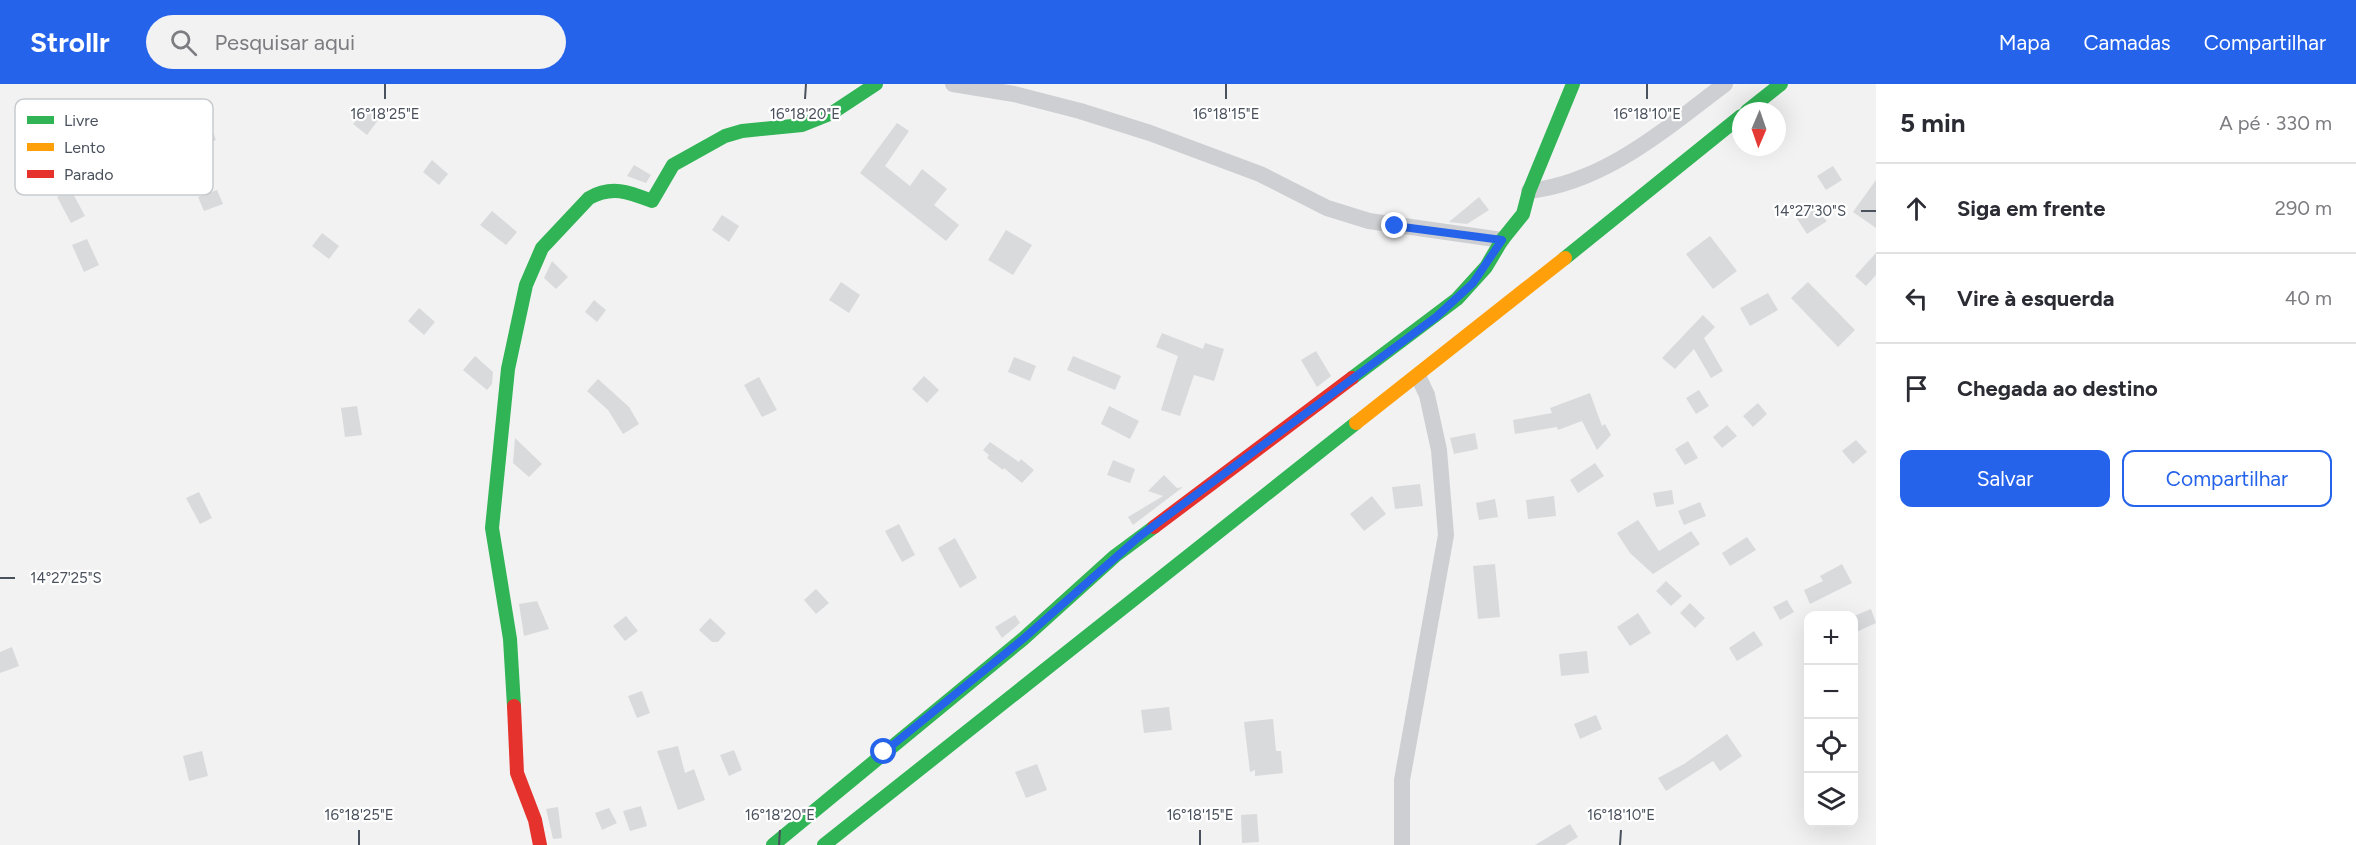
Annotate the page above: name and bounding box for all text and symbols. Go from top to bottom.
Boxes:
search box [146,15,566,69]
text: Strollr [30,25,110,59]
icon: search [167,26,200,59]
text: Pesquisar aqui [215,29,355,56]
text: Mapa [1999,30,2050,55]
text: Camadas [2083,30,2171,55]
text: Compartilhar [2204,30,2326,55]
legend [15,99,213,195]
north arrow [1732,102,1786,156]
text: 16°18'25"E [350,105,420,123]
text: 16°18'20"E [770,105,840,123]
text: 16°18'15"E [1192,105,1260,123]
text: 16°18'10"E [1613,105,1681,123]
text: 5 min [1900,107,1966,139]
text: Livre [64,111,99,130]
text: A pé · 330 m [2219,111,2332,135]
text: Lento [64,138,105,157]
text: Parado [64,165,114,184]
icon: ahead [1900,192,1933,225]
text: Siga em frente [1957,195,2105,222]
text: 290 m [2275,196,2332,220]
text: 14°27'30"S [1774,202,1846,220]
route end [1381,212,1407,238]
icon: left [1900,282,1933,315]
text: Vire à esquerda [1957,285,2115,312]
text: 40 m [2285,286,2332,310]
icon: arrive [1900,372,1933,405]
text: Chegada ao destino [1957,375,2158,402]
button: Salvar [1900,450,2110,507]
button: Compartilhar [2122,450,2332,507]
text: 14°27'25"S [30,569,102,587]
map controls [1804,611,1858,827]
button: + [1804,611,1858,665]
button: − [1804,665,1858,719]
button: locate [1804,719,1858,773]
route start [870,738,896,764]
button: layers [1804,773,1858,827]
text: 16°18'25"E [324,806,394,824]
text: 16°18'20"E [745,806,815,824]
text: 16°18'15"E [1166,806,1234,824]
text: 16°18'10"E [1587,806,1655,824]

